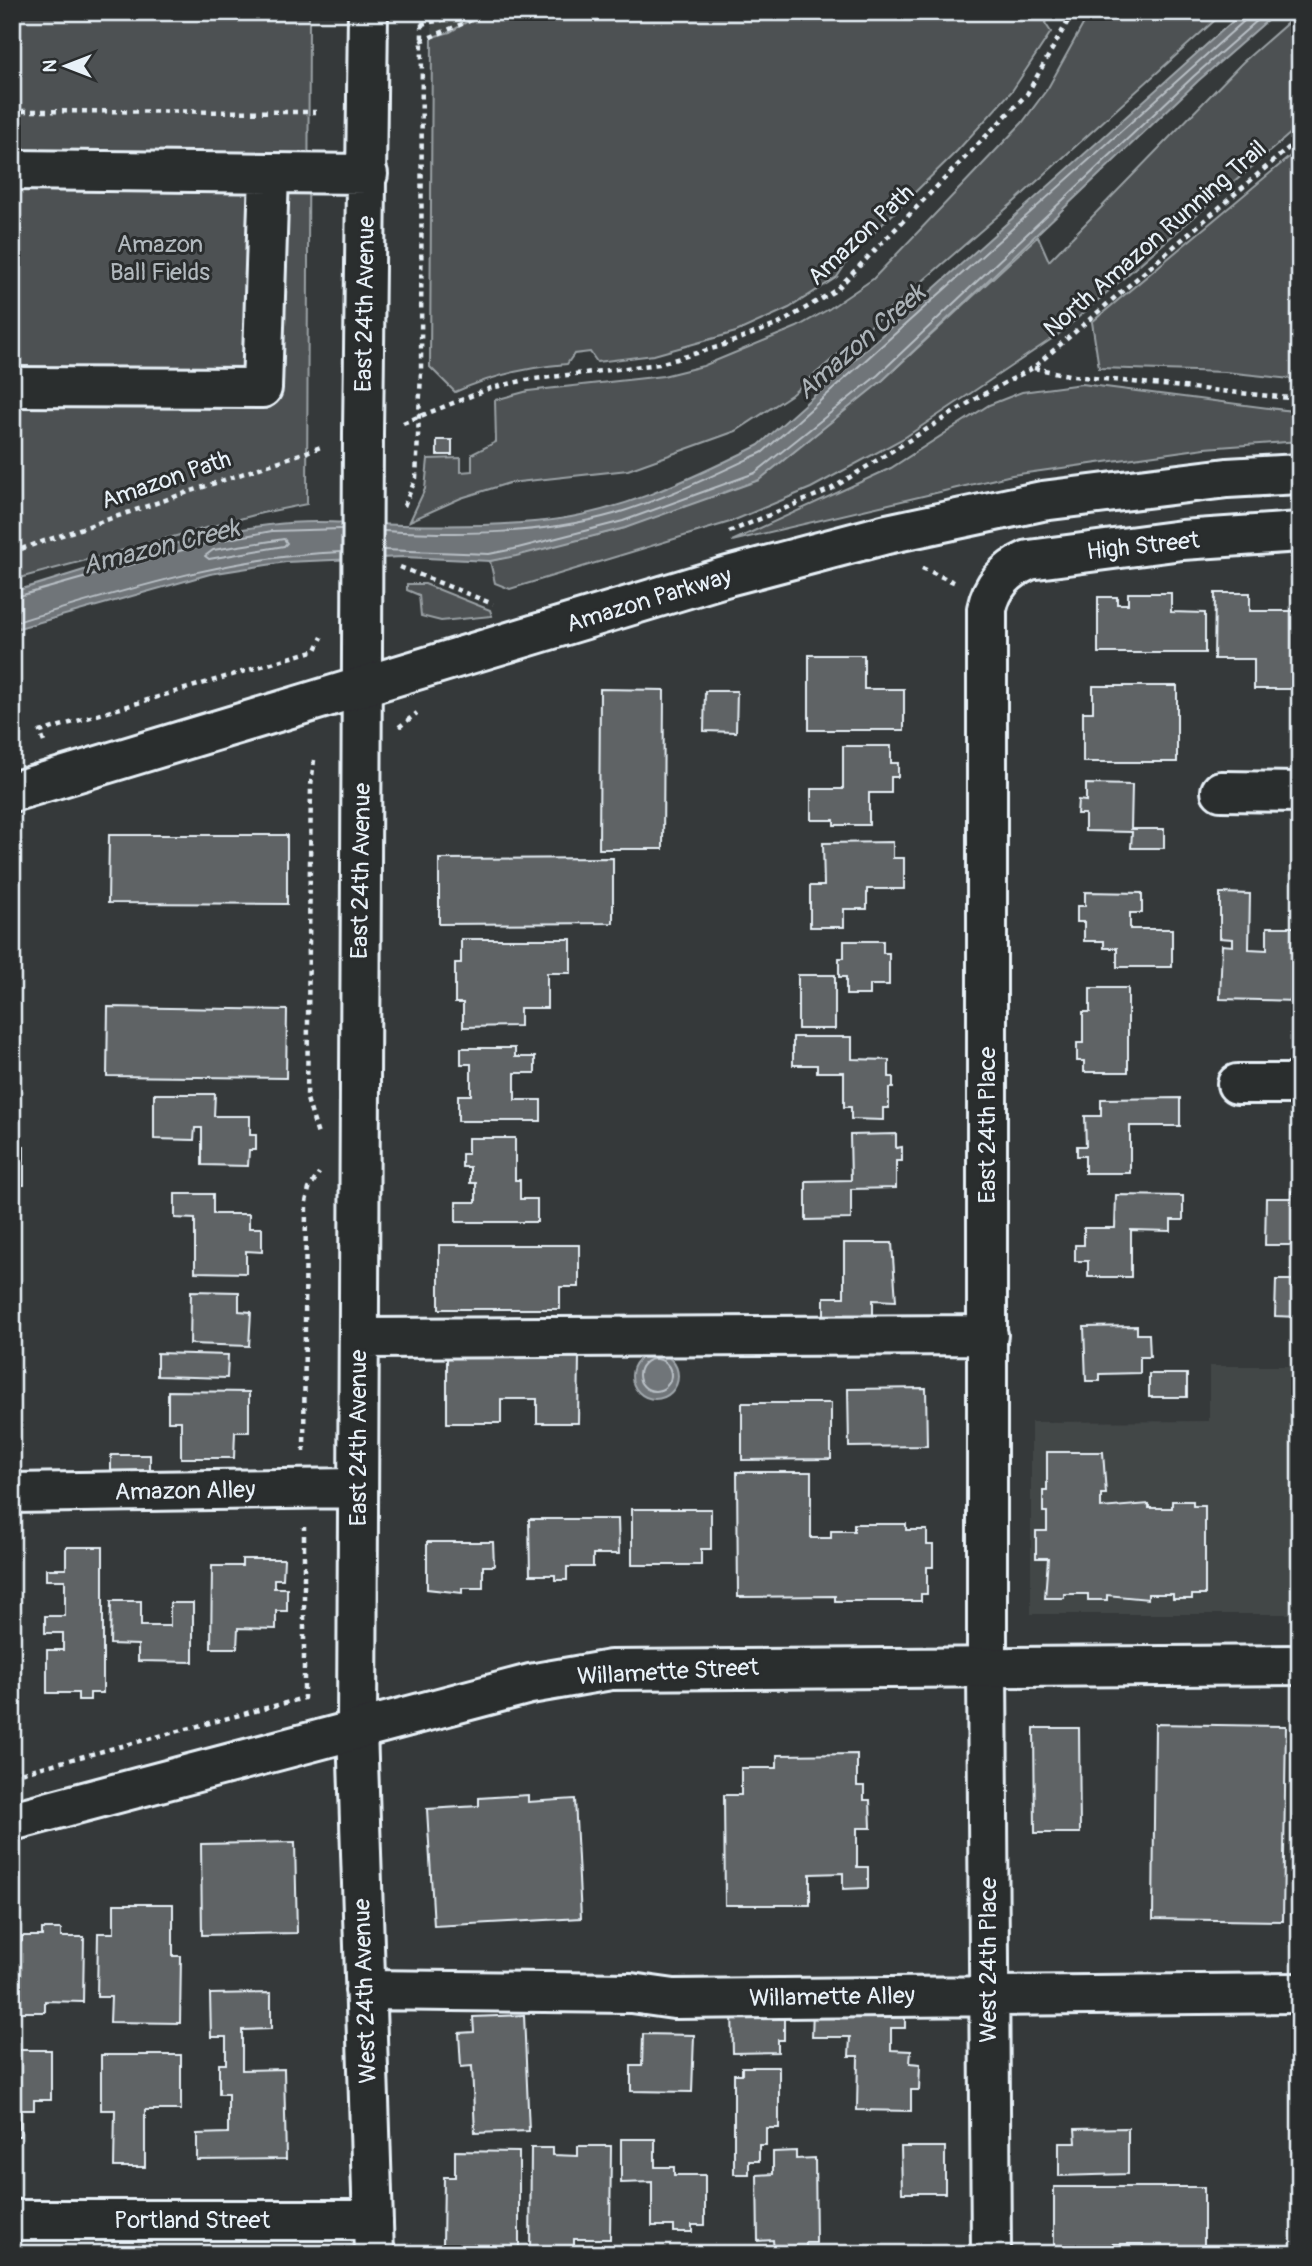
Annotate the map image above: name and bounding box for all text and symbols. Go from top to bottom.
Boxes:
north arrow [32,32,102,102]
text: N [38,59,62,72]
street label: North Amazon Running Trail [1038,134,1272,344]
street label: Amazon Path [802,178,920,292]
street label: East 24th Avenue [349,215,381,392]
park label: Amazon Ball Fields [110,230,210,287]
water label: Amazon Creek [790,276,934,407]
street label: Amazon Path [97,444,235,516]
water label: Amazon Creek [79,512,245,582]
street label: High Street [1085,526,1201,566]
street label: Amazon Parkway [563,561,735,639]
street label: East 24th Avenue [345,782,377,959]
street label: East 24th Place [973,1046,1002,1203]
street label: East 24th Avenue [344,1350,373,1526]
street label: Amazon Alley [114,1475,256,1507]
street label: Willamette Street [576,1653,760,1691]
street label: West 24th Place [974,1877,1003,2043]
street label: West 24th Avenue [347,1898,383,2084]
street label: Willamette Alley [749,1981,915,2013]
street label: Portland Street [114,2206,270,2235]

